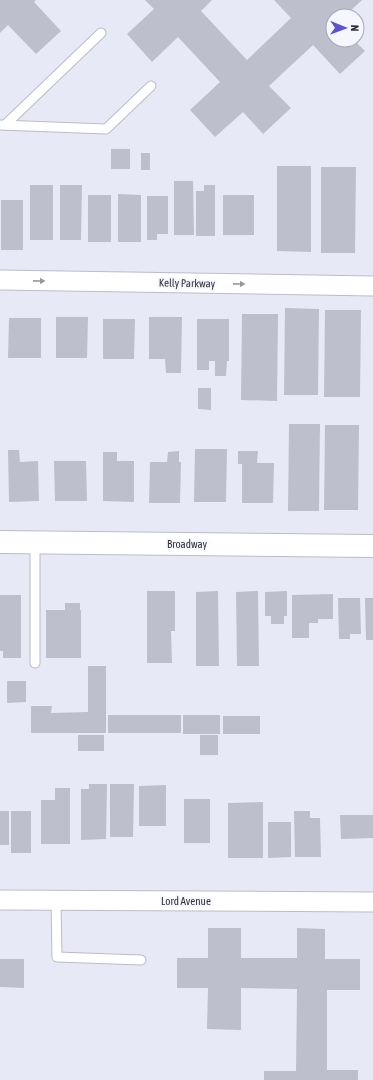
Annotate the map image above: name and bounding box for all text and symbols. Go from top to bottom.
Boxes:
north arrow [325,8,365,48]
text: N [349,25,361,32]
one-way arrow [33,277,45,284]
street label: Kelly Parkway [159,277,216,289]
one-way arrow [233,281,246,287]
street label: Broadway [167,538,207,550]
street label: Lord Avenue [161,895,211,907]

